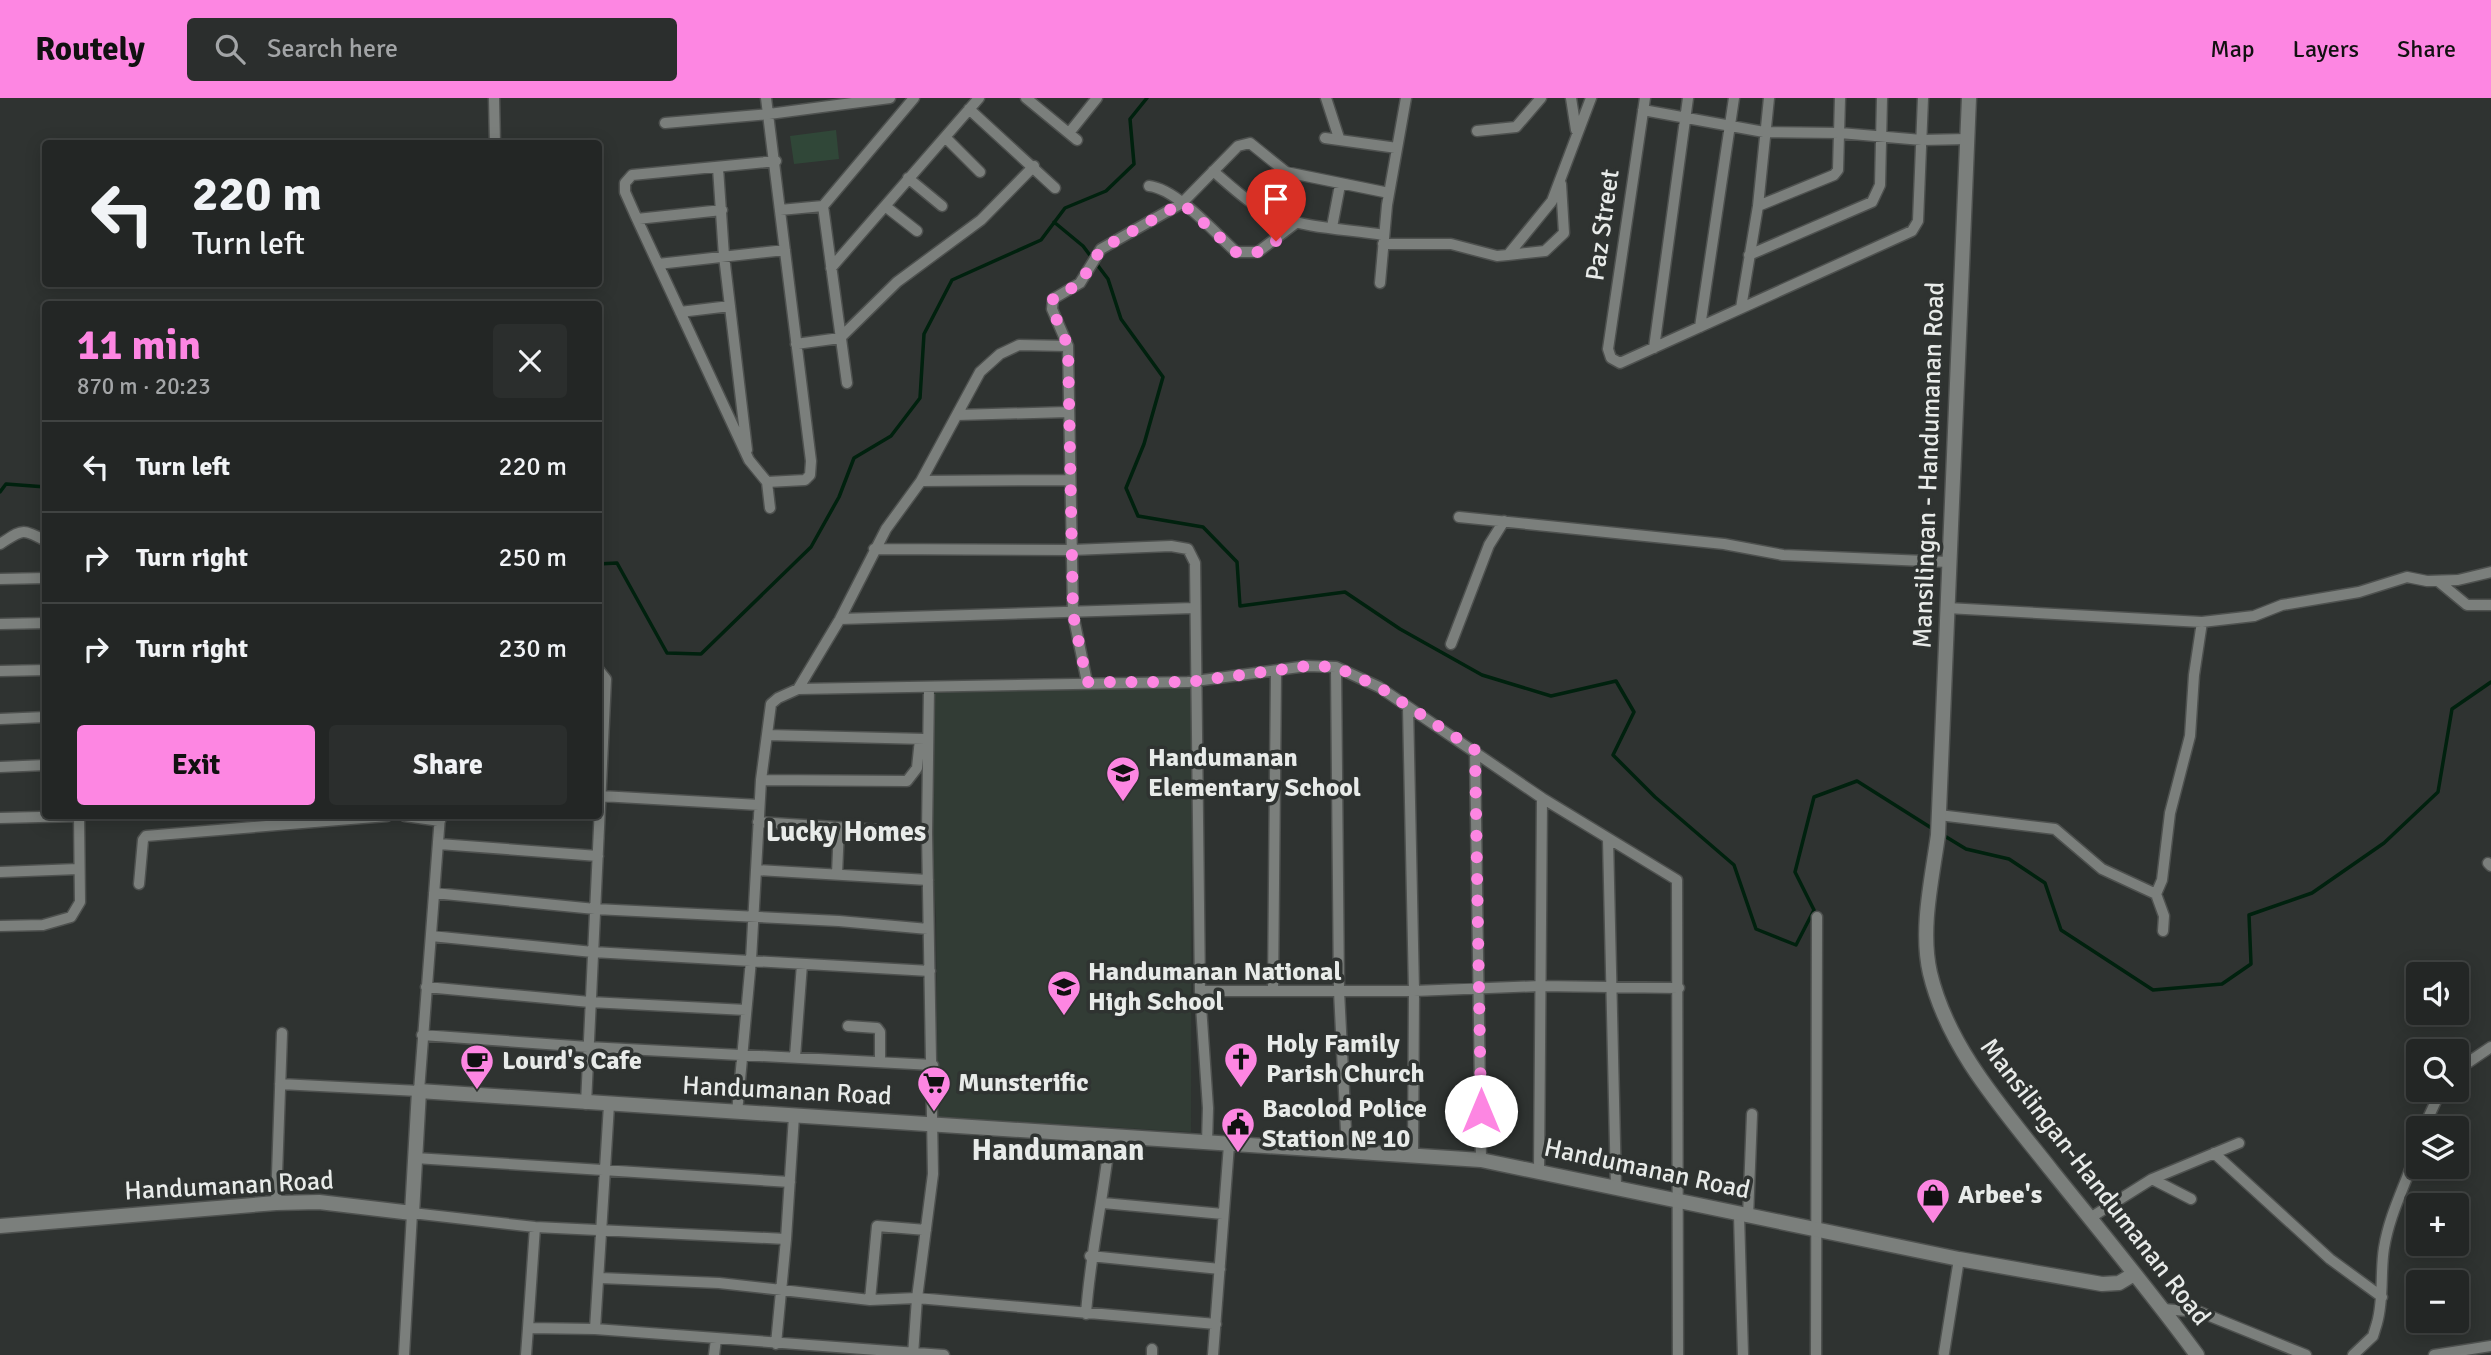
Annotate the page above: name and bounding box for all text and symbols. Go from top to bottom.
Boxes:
search box [187,18,677,81]
text: Routely [35,29,145,70]
icon: search [211,30,249,68]
text: Search here [267,33,398,65]
text: Map [2210,34,2255,64]
text: Layers [2293,34,2359,64]
text: Share [2397,34,2456,64]
text: 220 m [192,164,322,224]
street label: Paz Street [1579,167,1627,283]
icon: left [77,168,168,259]
pin [1246,169,1306,241]
icon: arrive [1257,180,1295,218]
text: Turn left [192,224,305,263]
street label: Mansilingan - Handumanan Road [1907,281,1951,649]
text: 11 min [77,320,201,371]
button: close [493,324,567,398]
text: 870 m · 20:23 [77,372,211,401]
icon: left [77,448,115,486]
text: Turn left [136,451,230,483]
text: 220 m [498,451,567,483]
icon: right [77,539,115,577]
text: Turn right [136,542,248,574]
text: 250 m [498,542,567,574]
icon: right [77,630,115,668]
text: Turn right [136,633,248,665]
text: 230 m [498,633,567,665]
button: Exit [77,725,315,805]
button: Share [329,725,567,805]
place label: Handumanan Elementary School [1148,742,1361,804]
school or university icon: Handumanan Elementary School [1104,754,1142,803]
district label: Lucky Homes [766,815,926,849]
place label: Handumanan National High School [1088,956,1342,1018]
map controls [2406,962,2469,1333]
button: sound [2406,962,2469,1025]
school or university icon: Handumanan National High School [1045,968,1083,1017]
place label: Holy Family Parish Church [1266,1028,1425,1090]
street label: Mansilingan-Handumanan Road [1973,1032,2217,1332]
button: search [2406,1039,2469,1102]
church icon: Holy Family Parish Church [1222,1040,1260,1089]
cafe icon: Lourd's Cafe [458,1042,496,1091]
place label: Lourd's Cafe [502,1045,642,1077]
supermarket icon: Munsterific [915,1064,953,1113]
place label: Munsterific [958,1067,1089,1099]
street label: Handumanan Road [681,1070,893,1112]
position arrow [1444,1074,1518,1148]
place label: Bacolod Police Station № 10 [1262,1093,1427,1155]
public building icon: Bacolod Police Station № 10 [1219,1105,1257,1154]
button: layers [2406,1116,2469,1179]
district label: Handumanan [972,1132,1144,1169]
street label: Handumanan Road [1541,1132,1753,1206]
street label: Handumanan Road [123,1165,335,1207]
shop icon: Arbee's [1914,1176,1952,1225]
place label: Arbee's [1958,1179,2042,1211]
button: + [2406,1193,2469,1256]
button: − [2406,1270,2469,1333]

